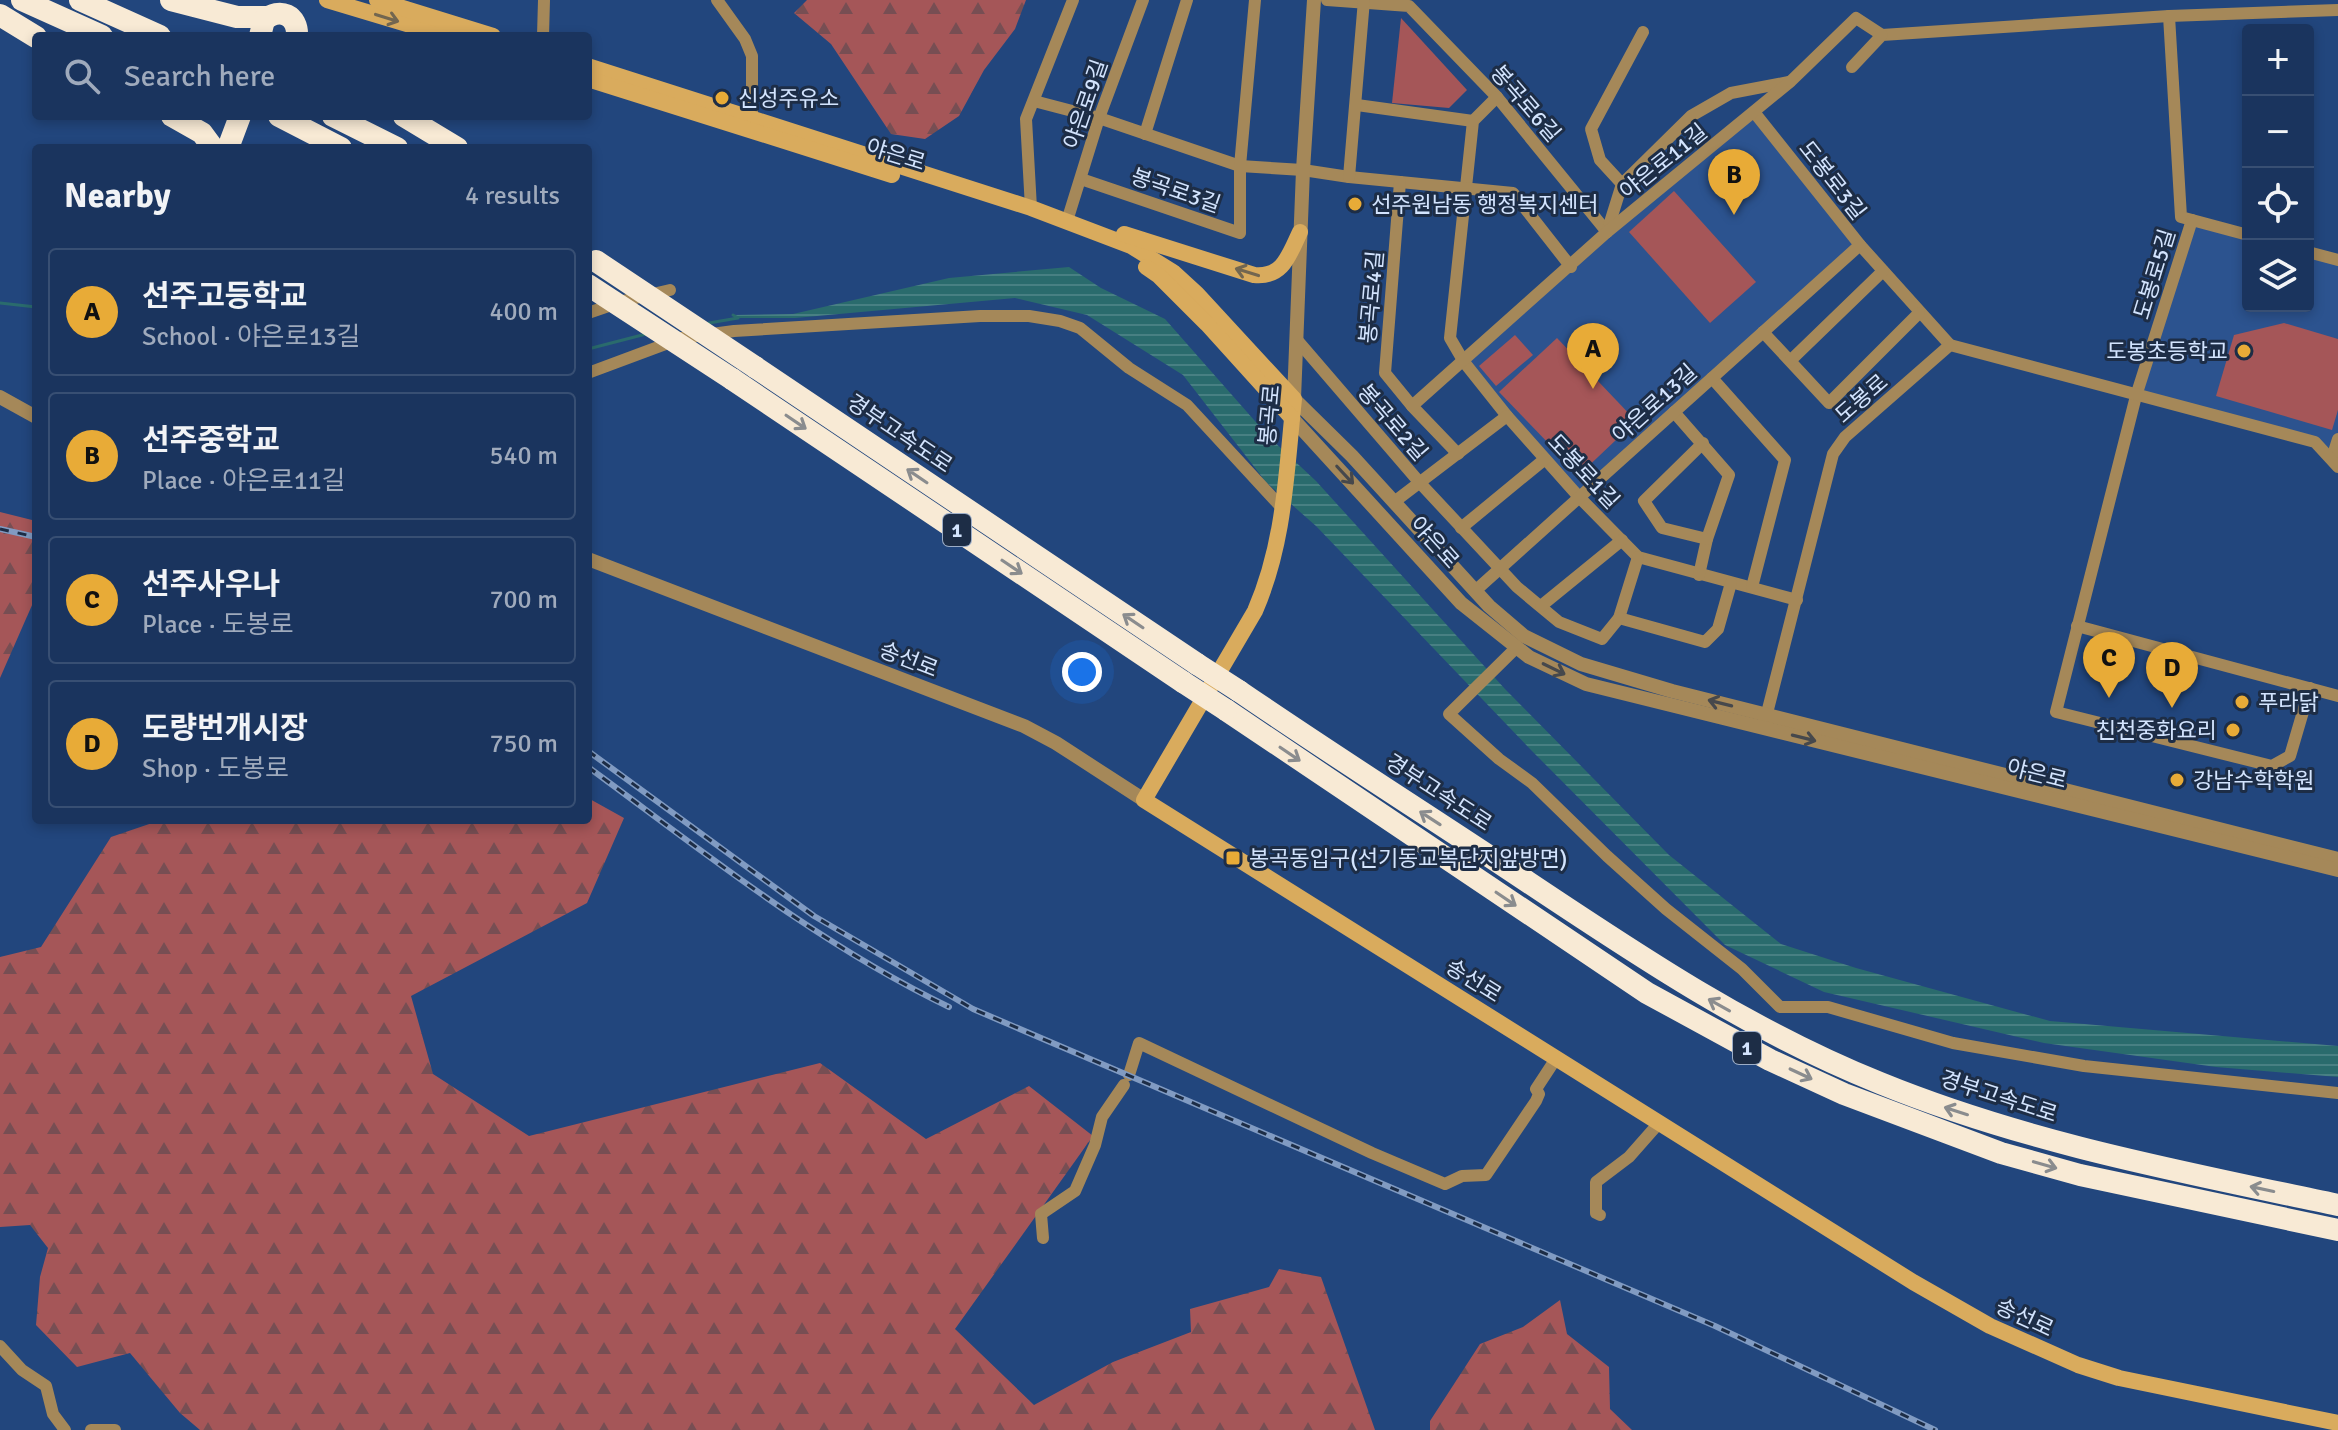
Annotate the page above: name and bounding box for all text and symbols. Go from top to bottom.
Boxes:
one-way arrow [374,12,399,26]
map controls [2242,24,2314,312]
button: + [2242,24,2314,96]
search box [32,32,592,120]
icon: search [60,54,104,98]
street label: 야은로9길 [1058,56,1113,152]
text: Search here [124,58,275,95]
street label: 봉곡로6길 [1485,59,1566,147]
place label: 신성주유소 [738,85,839,112]
marker: 신성주유소 [713,89,731,107]
button: − [2242,96,2314,168]
street label: 야은로11길 [1614,118,1713,205]
street label: 야은로 [863,133,929,176]
street label: 도봉로3길 [1793,135,1872,225]
pin: B [1708,149,1760,215]
street label: 봉곡로3길 [1128,163,1224,218]
button: locate [2242,168,2314,240]
text: Nearby [64,175,171,217]
text: 4 results [465,180,560,212]
place label: 선주원남동 행정복지센터 [1371,191,1598,218]
marker: 선주원남동 행정복지센터 [1346,195,1364,213]
street label: 도봉로5길 [2128,226,2181,322]
button: layers [2242,240,2314,312]
street label: 봉곡로4길 [1354,250,1389,344]
one-way arrow [1234,264,1260,279]
text: 선주고등학교 [142,278,308,315]
text: A [84,296,100,328]
text: 400 m [489,296,558,328]
text: School · 야은로13길 [142,321,361,353]
pin: A [1567,323,1619,389]
place label: 도봉초등학교 [2107,338,2228,365]
marker: 도봉초등학교 [2235,342,2253,360]
street label: 야은로13길 [1606,358,1702,448]
street label: 도봉로 [1830,368,1893,428]
street label: 봉곡로2길 [1352,378,1433,466]
street label: 봉곡로 [1253,384,1286,446]
street label: 경부고속도로 [842,388,958,479]
one-way arrow [785,414,807,431]
text: 선주중학교 [142,422,280,459]
street label: 도봉로1길 [1542,428,1625,514]
text: B [84,440,100,472]
text: 540 m [489,440,558,472]
text: Place · 야은로11길 [142,465,346,497]
one-way arrow [1335,465,1354,485]
one-way arrow [906,467,929,483]
street label: 야은로 [1404,511,1465,574]
road number: 1 [943,514,971,546]
one-way arrow [1001,559,1023,576]
text: 선주사우나 [142,566,280,603]
text: C [84,584,100,616]
text: 700 m [489,584,558,616]
text: Place · 도봉로 [142,609,294,641]
one-way arrow [1122,612,1144,629]
pin: C [2083,632,2135,698]
street label: 송선로 [876,636,942,683]
pin: D [2146,642,2198,708]
your location [1062,652,1102,692]
one-way arrow [1542,662,1566,677]
place label: 푸라닭 [2258,689,2319,716]
marker: 푸라닭 [2233,693,2251,711]
one-way arrow [1707,694,1733,709]
text: 도량번개시장 [142,710,308,747]
place label: 친천중화요리 [2096,717,2217,744]
marker: 친천중화요리 [2224,721,2242,739]
text: D [83,728,101,760]
text: 750 m [489,728,558,760]
one-way arrow [1791,732,1817,747]
one-way arrow [1279,745,1301,762]
street label: 경부고속도로 [1380,748,1497,837]
text: Shop · 도봉로 [142,753,289,785]
street label: 야은로 [2004,753,2070,794]
place label: 강남수학학원 [2193,767,2314,794]
marker: 강남수학학원 [2168,771,2186,789]
one-way arrow [1420,810,1442,826]
place label: 봉곡동입구(선기동교복단지앞방면) [1249,845,1567,872]
marker: 봉곡동입구(선기동교복단지앞방면) [1224,849,1242,867]
one-way arrow [1494,891,1517,907]
street label: 송선로 [1441,953,1507,1008]
one-way arrow [1707,997,1731,1012]
road number: 1 [1733,1032,1761,1064]
street label: 경부고속도로 [1937,1065,2061,1128]
one-way arrow [1788,1068,1813,1083]
one-way arrow [1943,1103,1969,1118]
one-way arrow [2031,1158,2057,1173]
one-way arrow [2249,1181,2275,1196]
street label: 송선로 [1992,1292,2058,1343]

